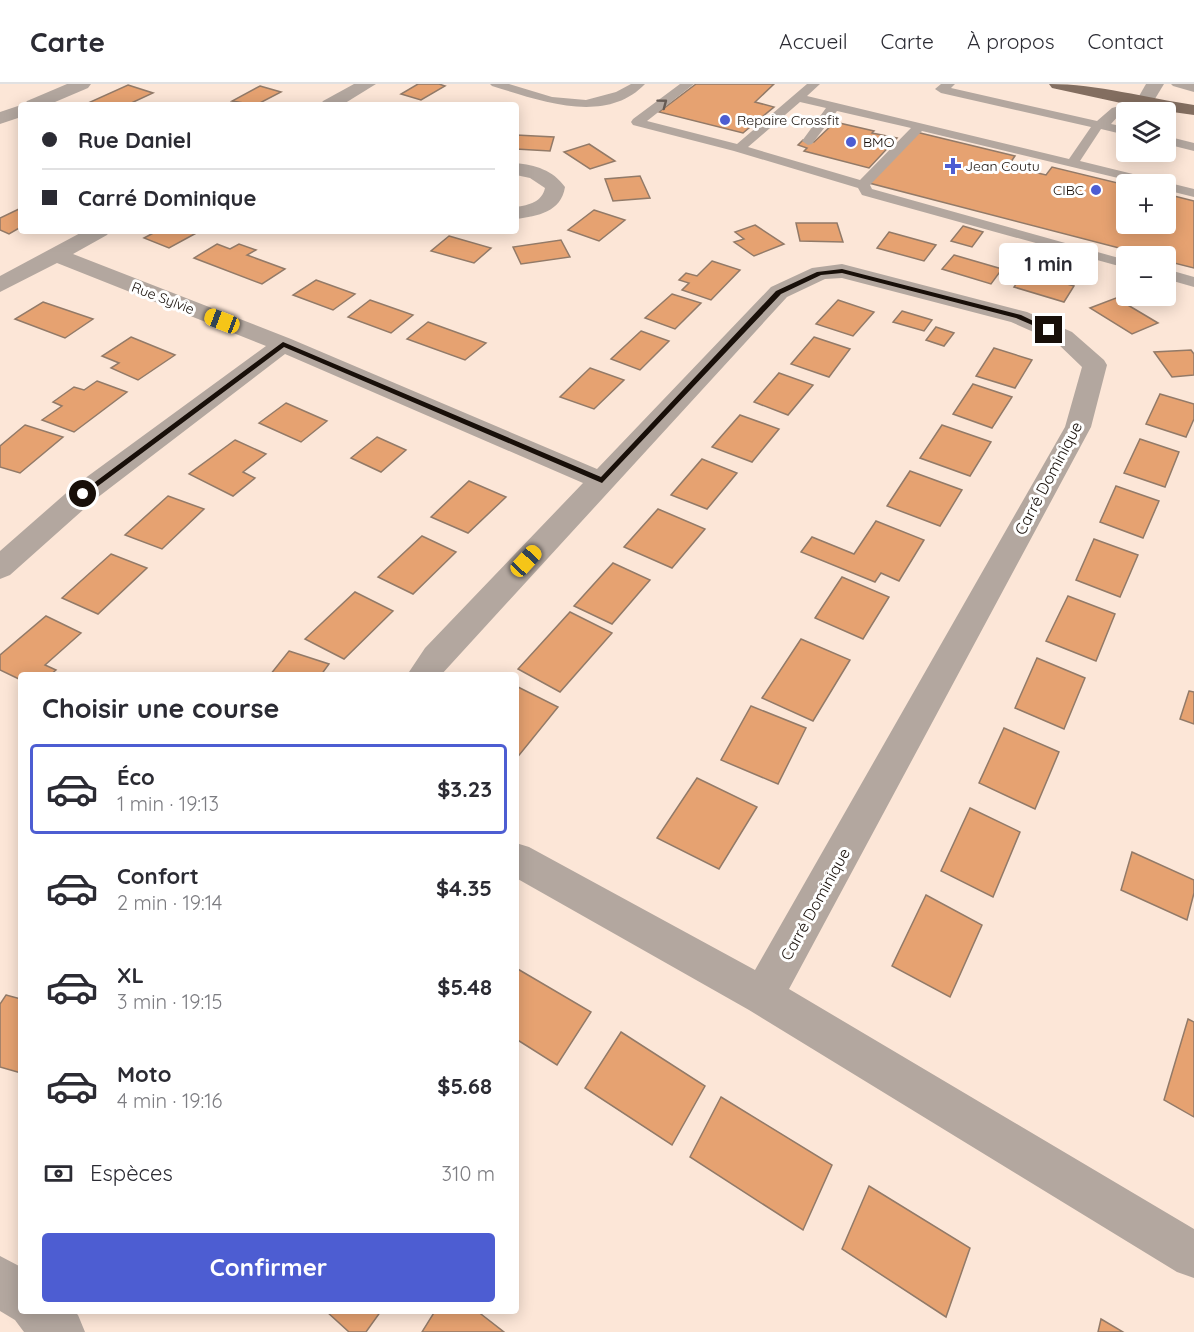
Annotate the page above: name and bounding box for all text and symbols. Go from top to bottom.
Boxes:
text: Carte [30,24,105,59]
text: Accueil [779,28,848,54]
text: Carte [881,28,934,54]
text: À propos [967,28,1055,54]
text: Contact [1088,28,1164,54]
one-way arrow [656,99,667,110]
map controls [1116,102,1176,306]
button: layers [1116,102,1176,162]
place label: Repaire Crossfit [737,111,840,129]
marker: Repaire Crossfit [718,113,732,127]
text: Rue Daniel [78,126,192,154]
place label: BMO [863,133,895,151]
marker: BMO [844,135,858,149]
place label: Jean Coutu [965,157,1040,175]
marker: Jean Coutu [946,159,960,173]
button: + [1116,174,1176,234]
place label: CIBC [1053,181,1084,199]
marker: CIBC [1089,183,1103,197]
text: Carré Dominique [78,184,257,212]
callout: 1 min [1000,243,1098,285]
button: − [1116,246,1176,306]
text: 1 min [1024,251,1073,276]
street label: Rue Sylvie [129,278,197,318]
car [202,306,242,336]
route end [1035,316,1062,343]
street label: Carré Dominique [1010,418,1086,538]
route start [69,480,96,507]
car [507,542,545,580]
text: Choisir une course [42,691,279,725]
icon: car [45,762,99,816]
text: Éco [117,763,155,791]
text: $3.23 [437,775,492,803]
text: 1 min · 19:13 [117,791,219,816]
street label: Carré Dominique [776,844,854,964]
icon: car [45,861,99,915]
text: Confort [117,862,199,890]
text: $4.35 [436,874,492,902]
text: 2 min · 19:14 [117,890,222,915]
icon: car [45,960,99,1014]
text: XL [117,961,144,989]
text: $5.48 [437,973,492,1001]
text: 3 min · 19:15 [117,989,222,1014]
icon: car [45,1059,99,1113]
text: Moto [117,1060,171,1088]
text: $5.68 [437,1072,492,1100]
text: 4 min · 19:16 [117,1088,222,1113]
icon: cash [42,1157,75,1190]
text: Espèces [90,1159,173,1187]
text: 310 m [442,1161,495,1186]
button: Confirmer [42,1233,495,1302]

